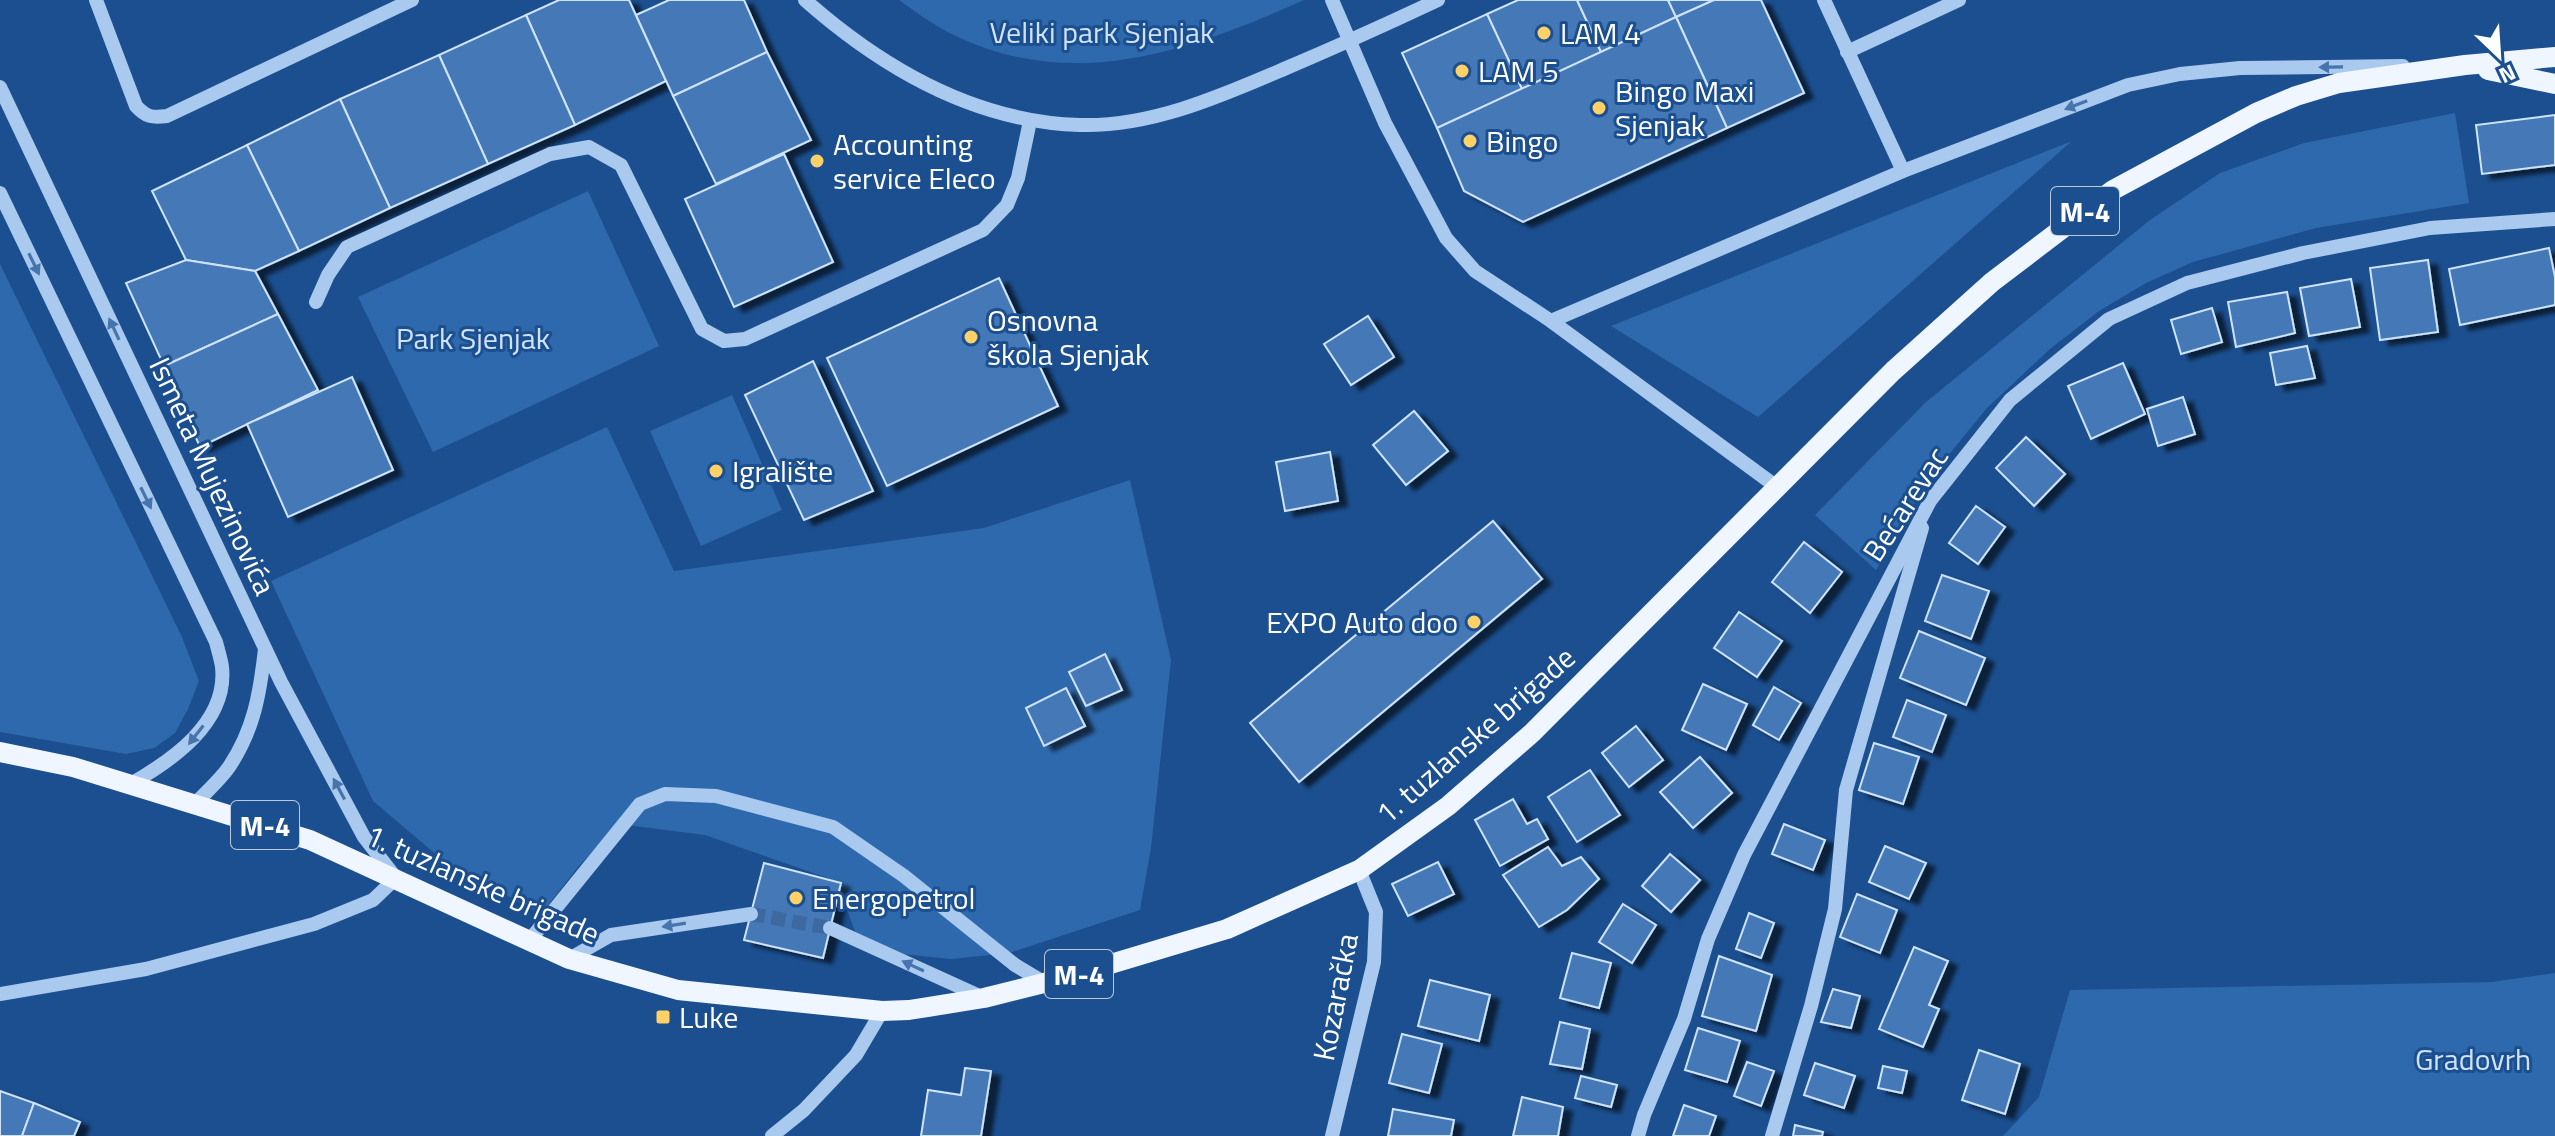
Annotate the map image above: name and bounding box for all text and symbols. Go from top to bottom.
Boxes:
park label: Veliki park Sjenjak [990,9,1214,55]
place label: LAM 4 [1560,10,1641,56]
north arrow [2459,16,2539,96]
marker: LAM 4 [1535,24,1553,42]
place label: LAM 5 [1478,48,1559,94]
text: N [2493,55,2522,93]
one-way arrow [2318,61,2343,74]
marker: LAM 5 [1453,62,1471,80]
place label: Bingo Maxi Sjenjak [1615,68,1754,148]
marker: Bingo Maxi Sjenjak [1590,99,1608,117]
one-way arrow [2064,99,2088,112]
place label: Bingo [1486,118,1558,164]
place label: Accounting service Eleco [833,121,996,201]
marker: Bingo [1461,132,1479,150]
marker: Accounting service Eleco [808,152,826,170]
road number: M-4 [2051,187,2119,235]
one-way arrow [27,252,41,275]
place label: Osnovna škola Sjenjak [987,297,1149,377]
park label: Park Sjenjak [396,315,550,361]
one-way arrow [107,318,121,341]
marker: Osnovna škola Sjenjak [962,328,980,346]
street label: Ismeta Mujezinovića [138,350,288,602]
street label: Bećarevac [1851,437,1959,571]
place label: Igralište [732,448,833,494]
marker: Igralište [707,462,725,480]
one-way arrow [139,486,153,510]
place label: EXPO Auto doo [1266,599,1458,645]
marker: EXPO Auto doo [1465,613,1483,631]
street label: 1. tuzlanske brigade [1365,635,1585,835]
one-way arrow [188,725,204,745]
one-way arrow [332,778,345,801]
road number: M-4 [231,801,299,849]
street label: 1. tuzlanske brigade [359,812,607,956]
place label: Energopetrol [812,875,976,921]
marker: Energopetrol [787,889,805,907]
one-way arrow [661,919,686,932]
street label: Kozaračka [1300,929,1370,1065]
road number: M-4 [1045,950,1113,998]
one-way arrow [902,959,925,972]
place label: Luke [679,994,738,1040]
marker: Luke [654,1008,672,1026]
park label: Gradovrh [2415,1036,2531,1082]

